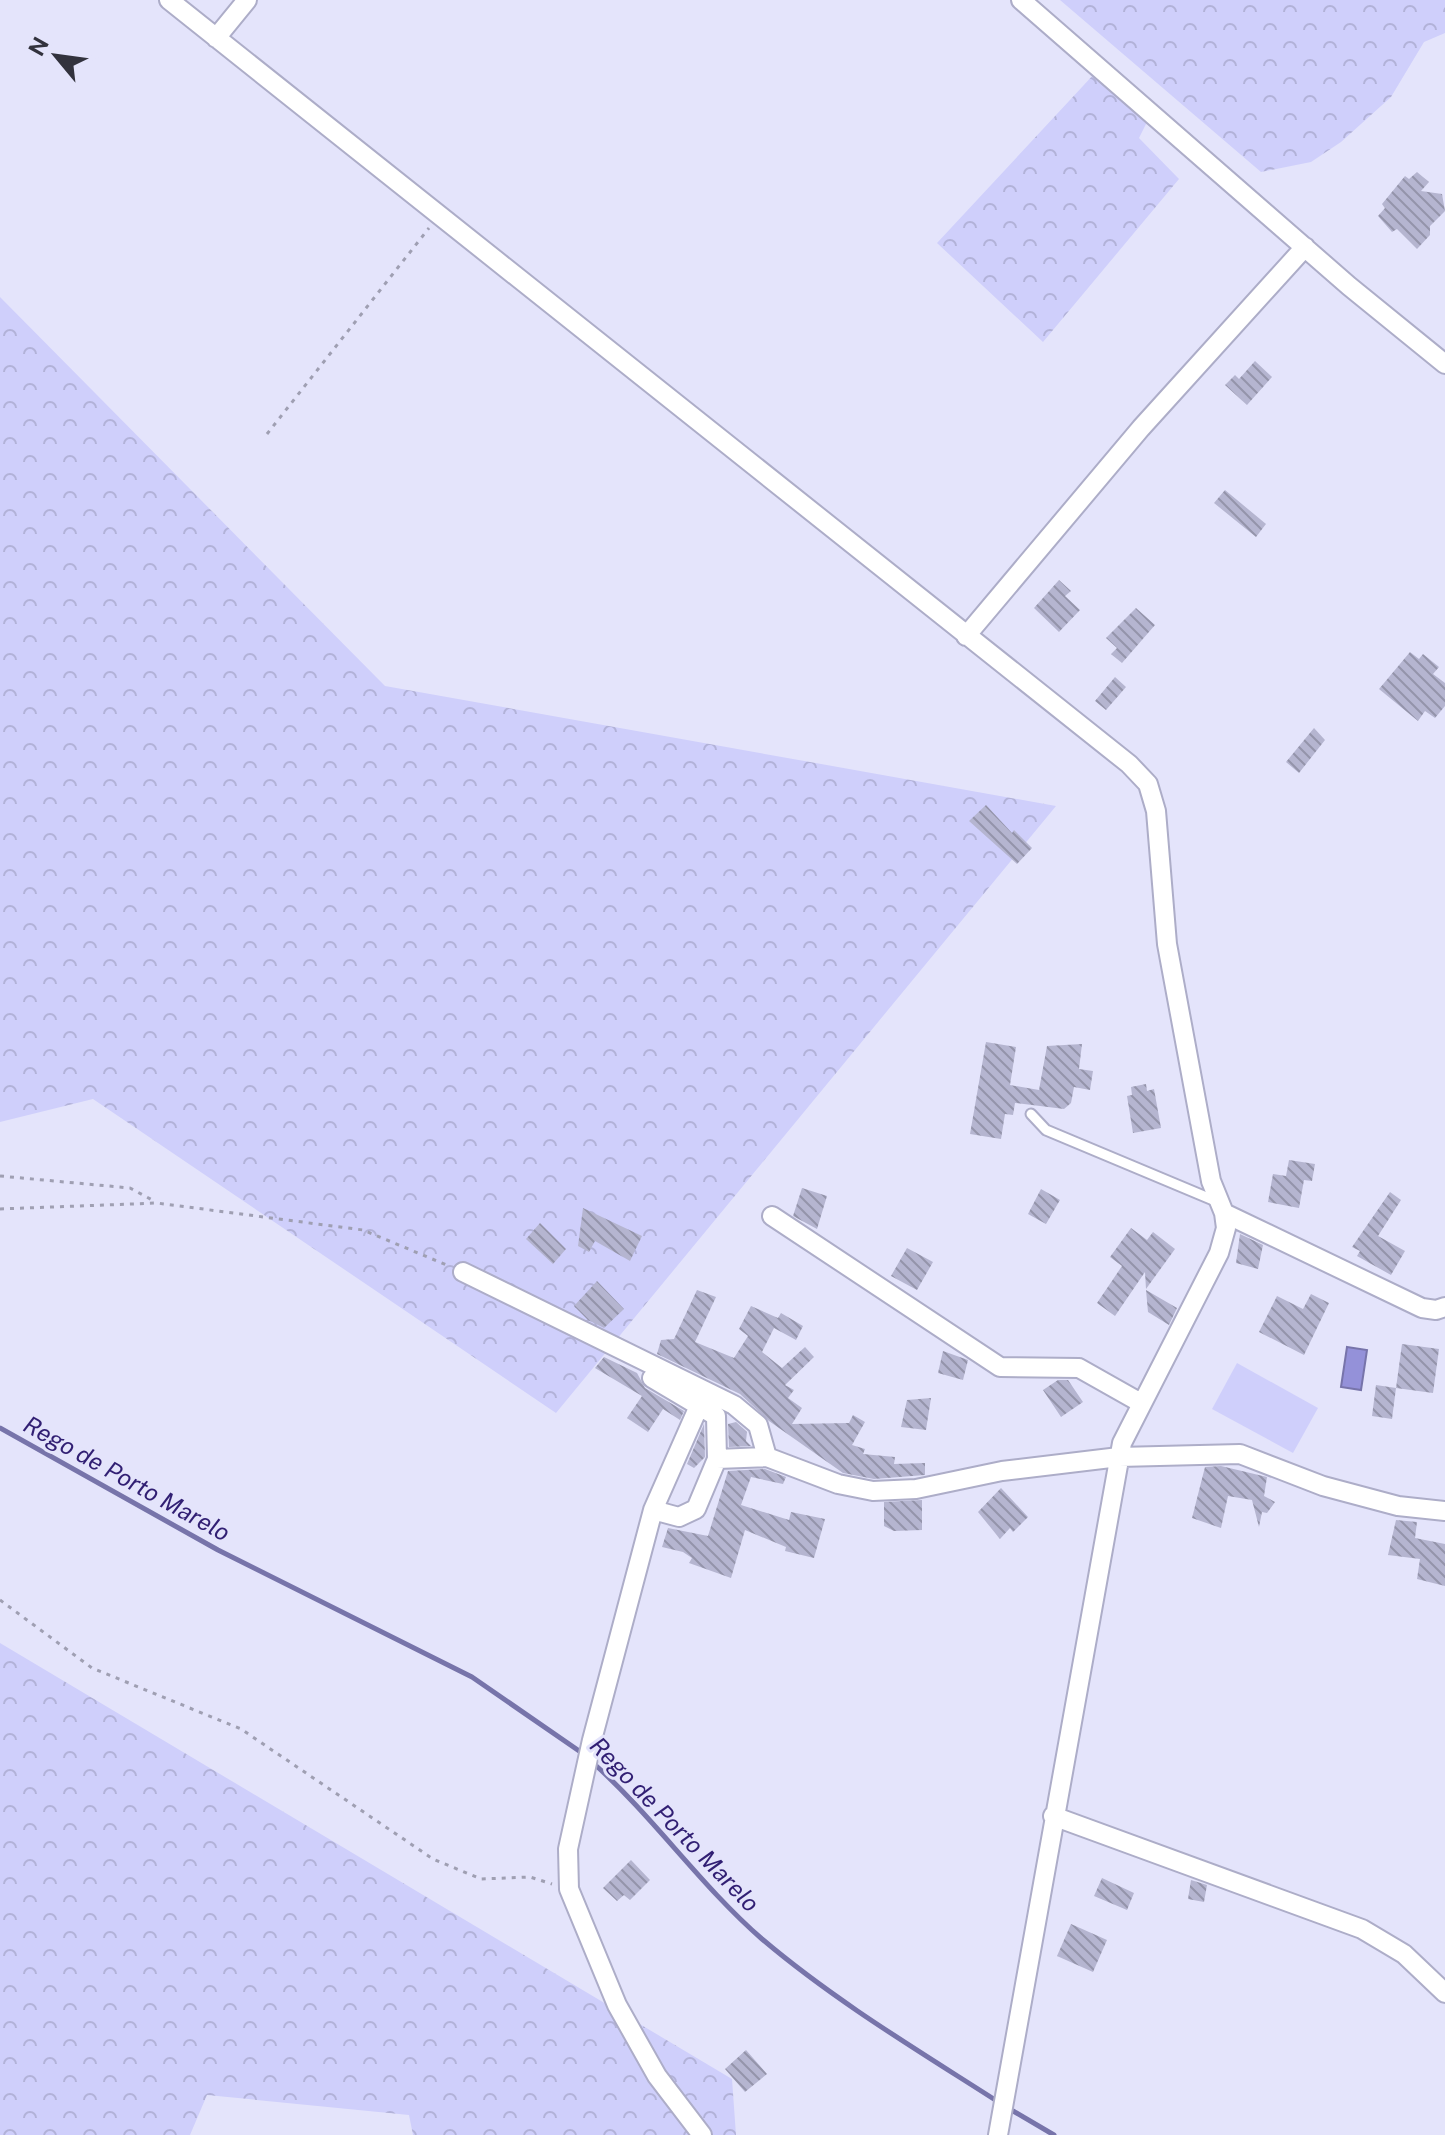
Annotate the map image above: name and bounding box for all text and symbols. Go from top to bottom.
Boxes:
north arrow [16,16,96,96]
text: N [23,32,54,60]
water label: Rego de Porto Marelo [19,1410,235,1546]
water label: Rego de Porto Marelo [585,1731,765,1917]

